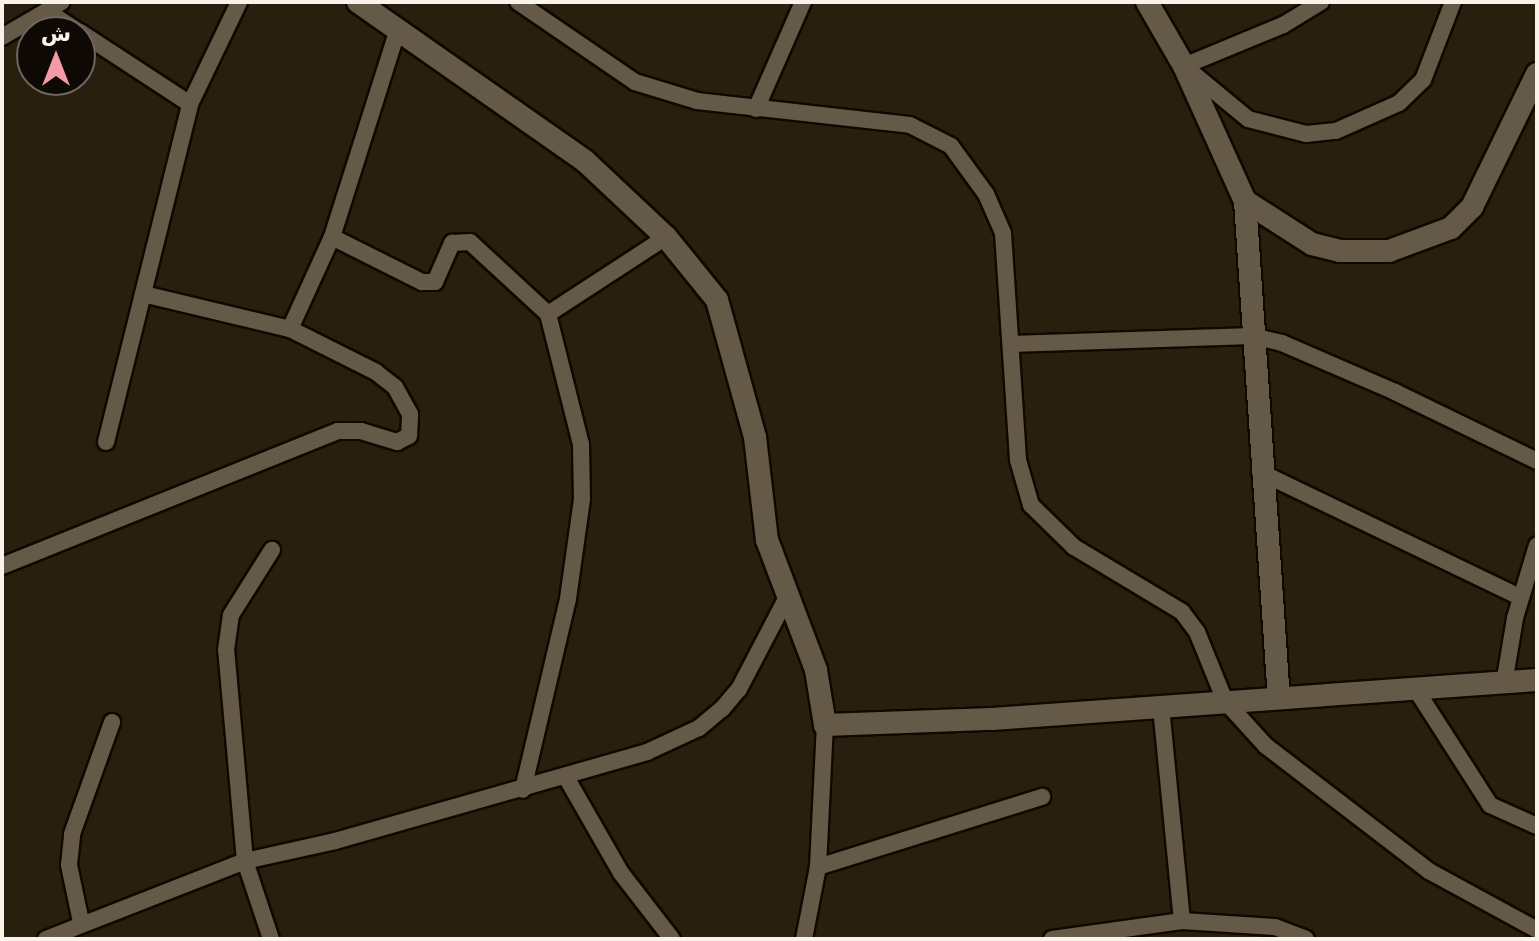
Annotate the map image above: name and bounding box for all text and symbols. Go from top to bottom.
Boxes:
north arrow [16,16,96,96]
text: ش [41,21,71,46]

